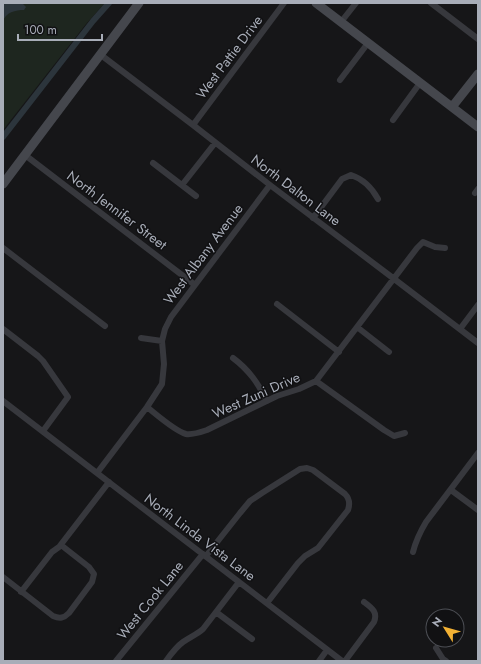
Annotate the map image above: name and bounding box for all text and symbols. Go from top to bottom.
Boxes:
street label: West Pattie Drive [191,11,267,103]
scale bar [18,16,102,42]
text: 100 m [24,21,57,39]
street label: North Dalton Lane [247,150,345,230]
street label: North Jennifer Street [63,166,172,255]
street label: West Albany Avenue [158,199,248,309]
street label: West Zuni Drive [209,367,303,423]
street label: North Linda Vista Lane [140,488,260,586]
street label: West Cook Lane [112,556,188,644]
north arrow [425,608,465,648]
text: N [428,614,446,630]

